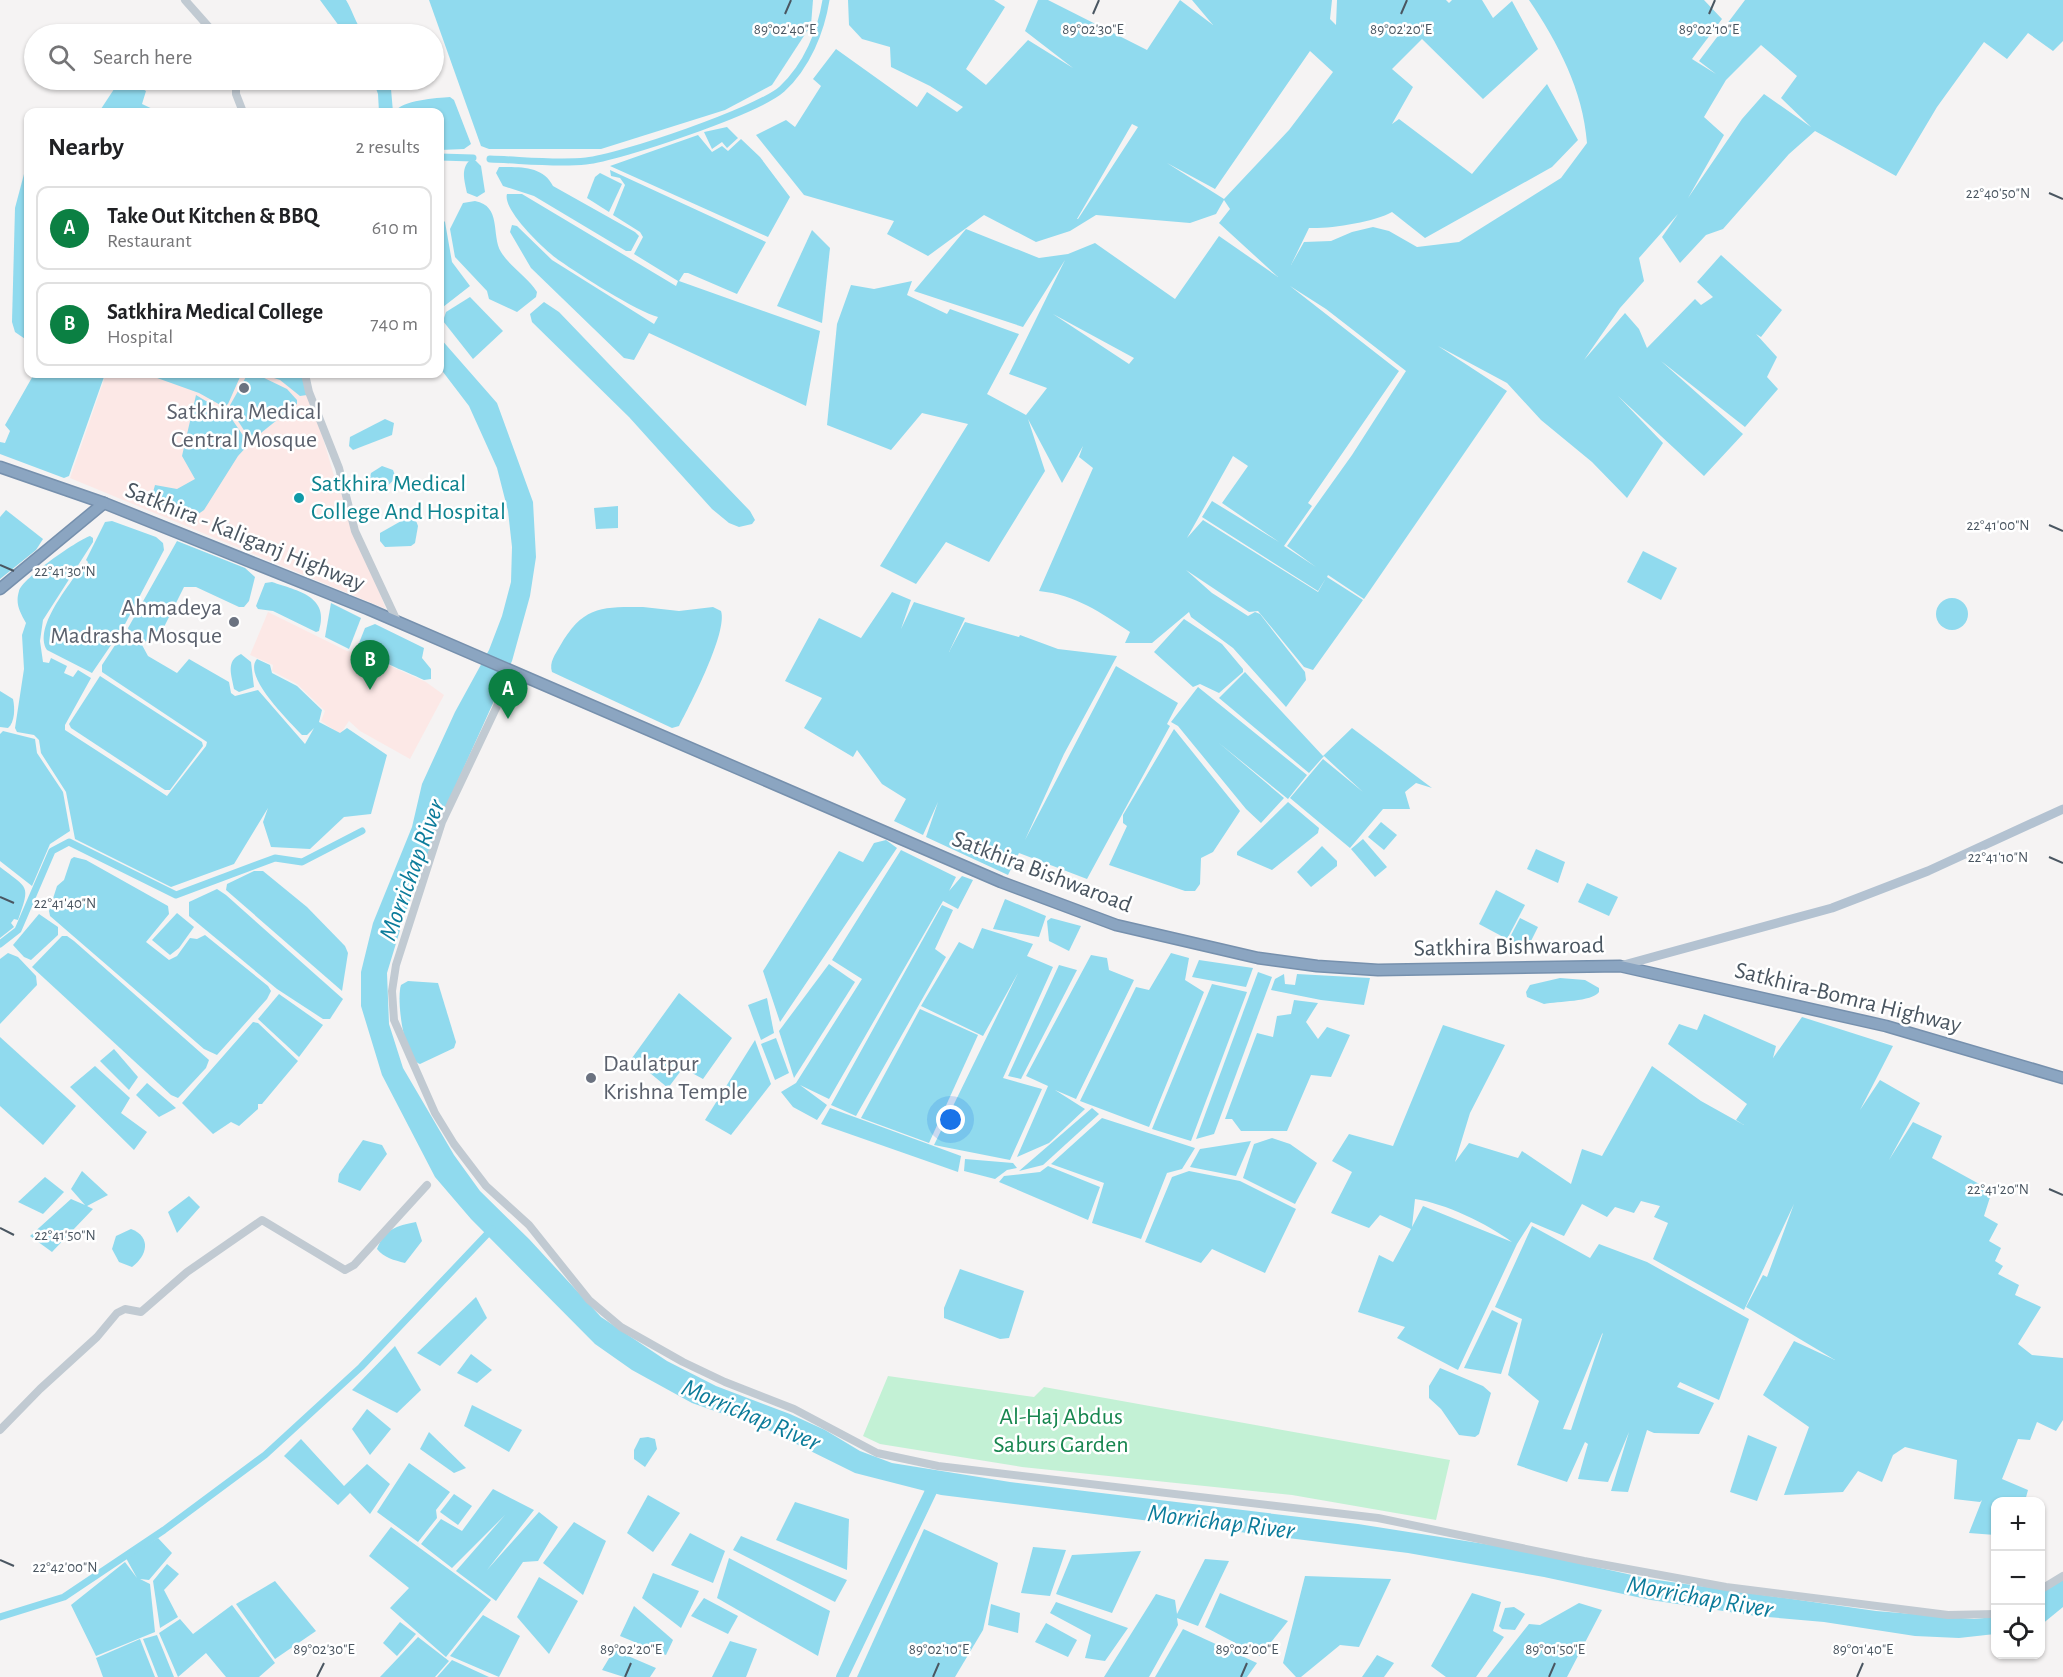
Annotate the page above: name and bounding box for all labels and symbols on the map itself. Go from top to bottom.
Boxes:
text: 89°02'40"E [754,22,816,37]
text: 89°02'30"E [1062,22,1124,37]
text: 89°02'20"E [1370,22,1432,37]
text: 89°02'10"E [1679,22,1739,37]
text: 22°40'50"N [1966,186,2030,201]
marker: Satkhira Medical Central Mosque [237,381,251,395]
place label: Satkhira Medical Central Mosque [166,400,322,452]
place label: Satkhira Medical College And Hospital [311,472,506,524]
street label: Satkhira - Kaliganj Highway [122,478,368,596]
marker: Satkhira Medical College And Hospital [292,491,306,505]
text: 22°41'00"N [1966,518,2030,533]
text: 22°41'30"N [34,564,96,579]
place label: Ahmadeya Madrasha Mosque [50,596,222,648]
marker: Ahmadeya Madrasha Mosque [227,615,241,629]
pin: B [350,640,389,690]
pin: A [488,670,528,719]
water label: Morrichap River [375,795,450,944]
street label: Satkhira Bishwaroad [949,827,1135,917]
text: 22°41'10"N [1968,850,2028,865]
text: 22°41'40"N [34,896,96,911]
street label: Satkhira Bishwaroad [1413,933,1605,961]
street label: Satkhira-Bomra Highway [1732,958,1964,1038]
place label: Daulatpur Krishna Temple [603,1052,748,1104]
marker: Daulatpur Krishna Temple [584,1071,598,1085]
your location [936,1105,965,1134]
text: 22°41'20"N [1967,1182,2029,1197]
text: 22°41'50"N [34,1228,96,1243]
water label: Morrichap River [678,1374,825,1456]
park label: Al-Haj Abdus Saburs Garden [993,1405,1129,1457]
water label: Morrichap River [1146,1500,1297,1544]
text: 22°42'00"N [33,1560,97,1575]
water label: Morrichap River [1625,1571,1777,1623]
text: 89°02'30"E [293,1642,355,1657]
text: 89°02'20"E [600,1642,662,1657]
text: 89°02'10"E [909,1642,969,1657]
text: 89°02'00"E [1215,1642,1279,1657]
text: 89°01'50"E [1525,1642,1585,1657]
text: 89°01'40"E [1833,1642,1893,1657]

